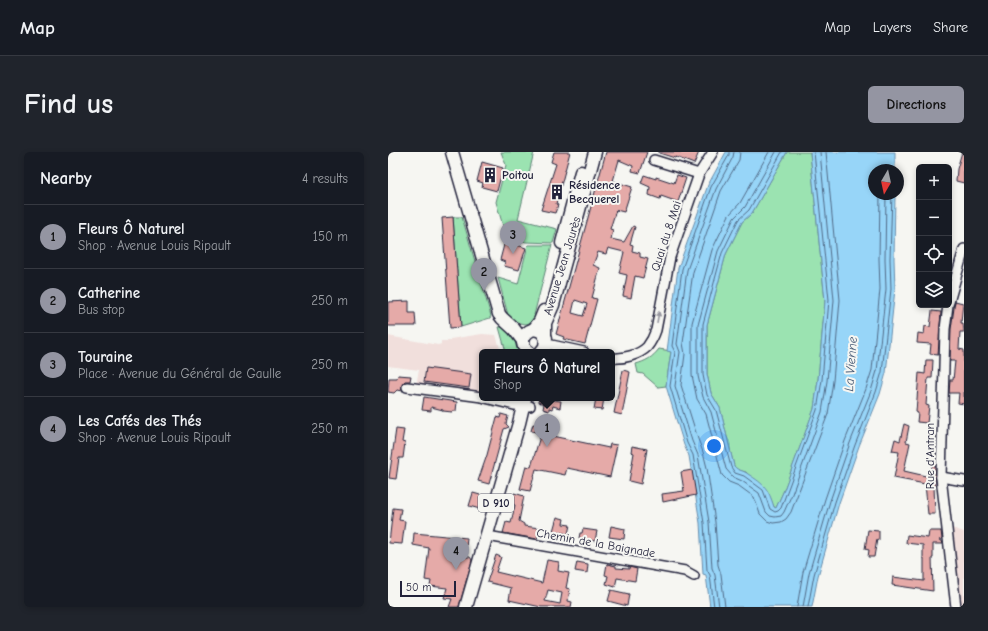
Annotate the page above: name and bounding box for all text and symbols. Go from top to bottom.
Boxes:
text: Map [20,17,55,39]
text: Map [824,19,851,36]
text: Layers [873,19,911,36]
text: Share [933,19,968,36]
button: Directions [868,86,964,123]
text: Find us [24,88,113,120]
north arrow [868,164,904,200]
map controls [916,164,952,308]
button: + [916,164,952,200]
building icon: Poitou [481,166,499,184]
place label: Poitou [502,168,534,182]
text: Nearby [40,169,91,188]
text: 4 results [302,171,348,186]
place label: Résidence Becquerel [569,178,620,206]
building icon: Résidence Becquerel [548,183,566,201]
street label: Quai du 8 Mai [648,199,684,273]
button: − [916,200,952,236]
street label: Avenue Jean Jaurès [540,215,584,317]
text: Fleurs Ô Naturel [78,220,185,238]
pin: 3 [500,221,526,254]
text: 1 [50,229,56,244]
text: 150 m [313,229,348,244]
button: locate [916,236,952,272]
text: Shop · Avenue Louis Ripault [78,238,231,253]
pin: 2 [471,258,497,291]
button: layers [916,272,952,308]
text: Catherine [78,284,140,302]
text: 2 [50,293,56,308]
text: 250 m [311,293,348,308]
text: Bus stop [78,302,125,317]
one-way arrow [655,311,661,323]
water label: La Vienne [841,336,860,392]
text: Touraine [78,348,133,366]
popup [479,349,615,401]
text: 3 [50,357,56,372]
text: 250 m [311,357,348,372]
text: Fleurs Ô Naturel [494,359,600,377]
text: Place · Avenue du Général de Gaulle [78,366,281,381]
text: Shop [494,377,522,392]
text: Les Cafés des Thés [78,412,201,430]
pin: 1 [534,414,560,447]
text: 4 [50,421,56,436]
text: 250 m [311,421,348,436]
street label: Rue d'Antran [923,423,937,489]
text: Shop · Avenue Louis Ripault [78,430,231,445]
your location [704,436,724,456]
road number: D 910 [478,494,514,512]
street label: Chemin de la Baignade [536,526,656,560]
pin: 4 [443,537,469,570]
scale bar [400,579,456,598]
text: 50 m [406,581,431,594]

